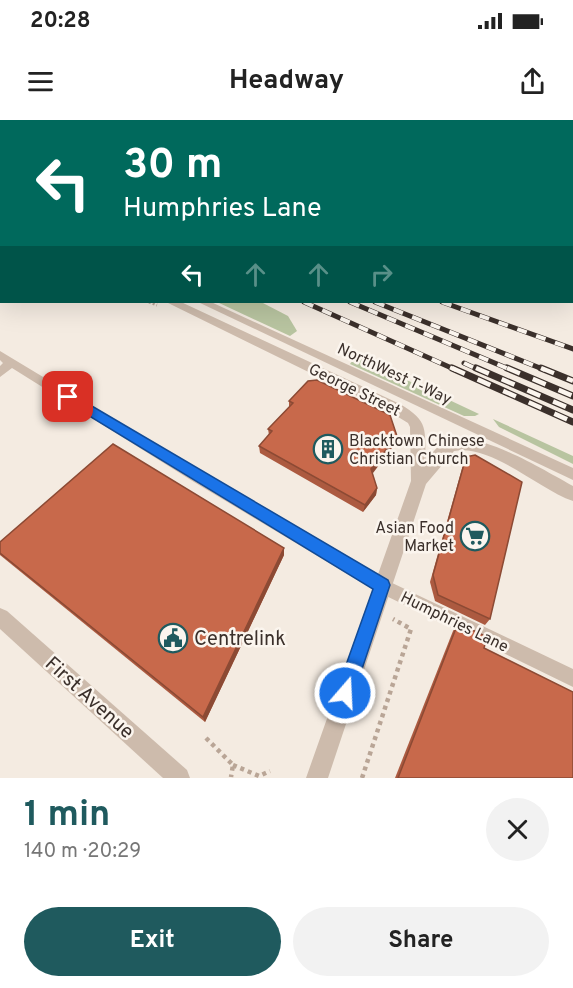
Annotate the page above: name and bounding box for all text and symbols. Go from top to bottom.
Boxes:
text: 20:28 [30,8,91,35]
text: Headway [229,64,344,98]
icon: menu [24,65,57,98]
icon: share [516,65,549,98]
text: 30 m [123,140,222,193]
icon: left [24,144,102,222]
text: Humphries Lane [123,192,322,226]
icon: left [176,258,209,291]
icon: ahead [239,258,272,291]
icon: ahead [302,258,335,291]
icon: right [365,258,398,291]
street label: NorthWest T-Way [334,340,455,410]
street label: George Street [305,360,403,422]
pin [42,371,93,422]
icon: arrive [51,380,84,413]
place label: Blacktown Chinese Christian Church [349,432,485,470]
building icon: Blacktown Chinese Christian Church [312,433,344,465]
place label: Asian Food Market [375,519,454,557]
supermarket icon: Asian Food Market [459,520,491,552]
street label: Humphries Lane [397,588,511,658]
public building icon: Centrelink [157,622,189,654]
place label: Centrelink [194,627,286,653]
street label: First Avenue [39,652,139,745]
position arrow [313,661,377,725]
text: 1 min [24,793,110,839]
button: close [486,798,549,861]
text: 140 m · 20:29 [24,839,141,865]
button: Exit [24,907,281,976]
button: Share [293,907,549,976]

